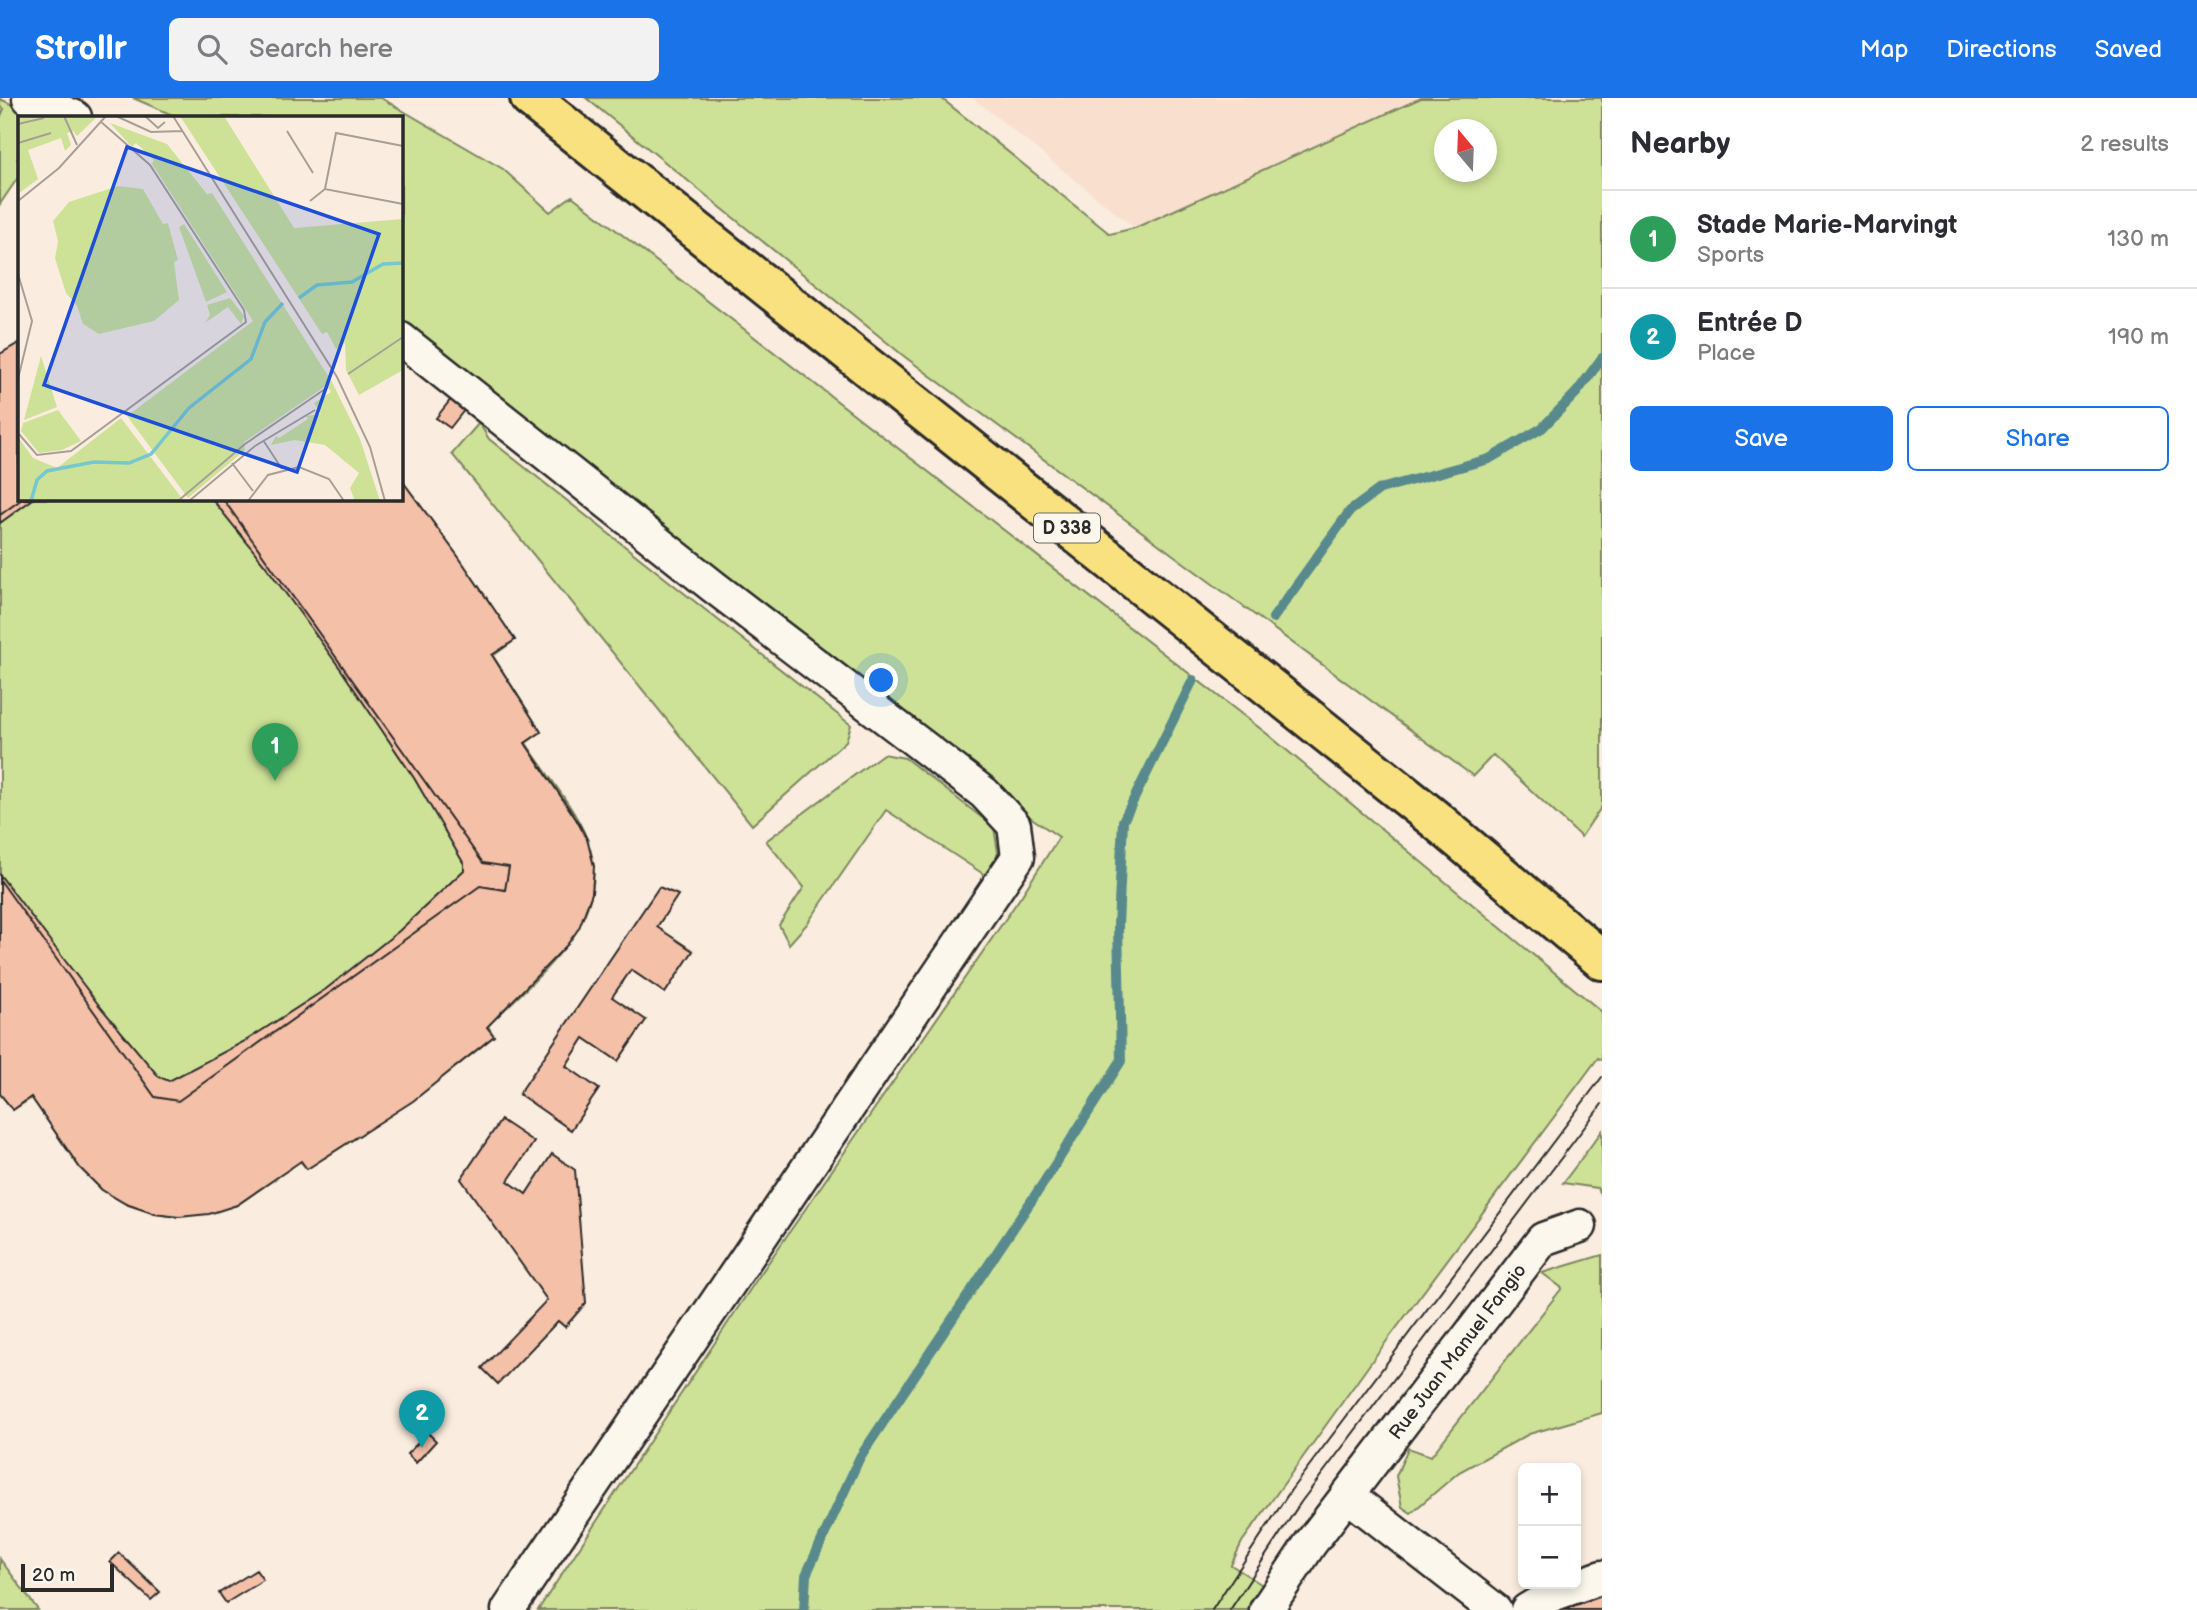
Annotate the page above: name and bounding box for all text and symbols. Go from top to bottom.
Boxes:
search box [169,18,659,81]
text: Strollr [35,29,127,69]
icon: search [193,30,231,68]
text: Search here [249,34,393,65]
text: Map [1860,35,1908,64]
text: Directions [1946,35,2057,64]
text: Saved [2095,35,2162,64]
inset map [18,116,402,500]
north arrow [1434,119,1497,182]
text: Nearby [1630,126,1730,162]
text: 2 results [2080,130,2169,158]
text: Stade Marie-Marvingt [1697,210,1957,241]
text: 1 [1648,225,1658,253]
text: 130 m [2107,225,2169,253]
text: Sports [1697,241,1764,269]
text: Entrée D [1697,308,1802,339]
text: 2 [1646,323,1660,351]
text: 190 m [2108,323,2169,351]
text: Place [1697,339,1755,367]
button: Save [1630,406,1893,471]
button: Share [1907,406,2169,471]
road number: D 338 [1034,514,1100,542]
your location [864,663,898,697]
pin: 1 [252,723,298,781]
street label: Rue Juan Manuel Fangio [1385,1260,1532,1444]
pin: 2 [399,1390,445,1448]
map controls [1518,1463,1581,1589]
button: + [1518,1463,1581,1526]
button: − [1518,1526,1581,1589]
scale bar [21,1561,114,1593]
text: 20 m [32,1564,75,1587]

